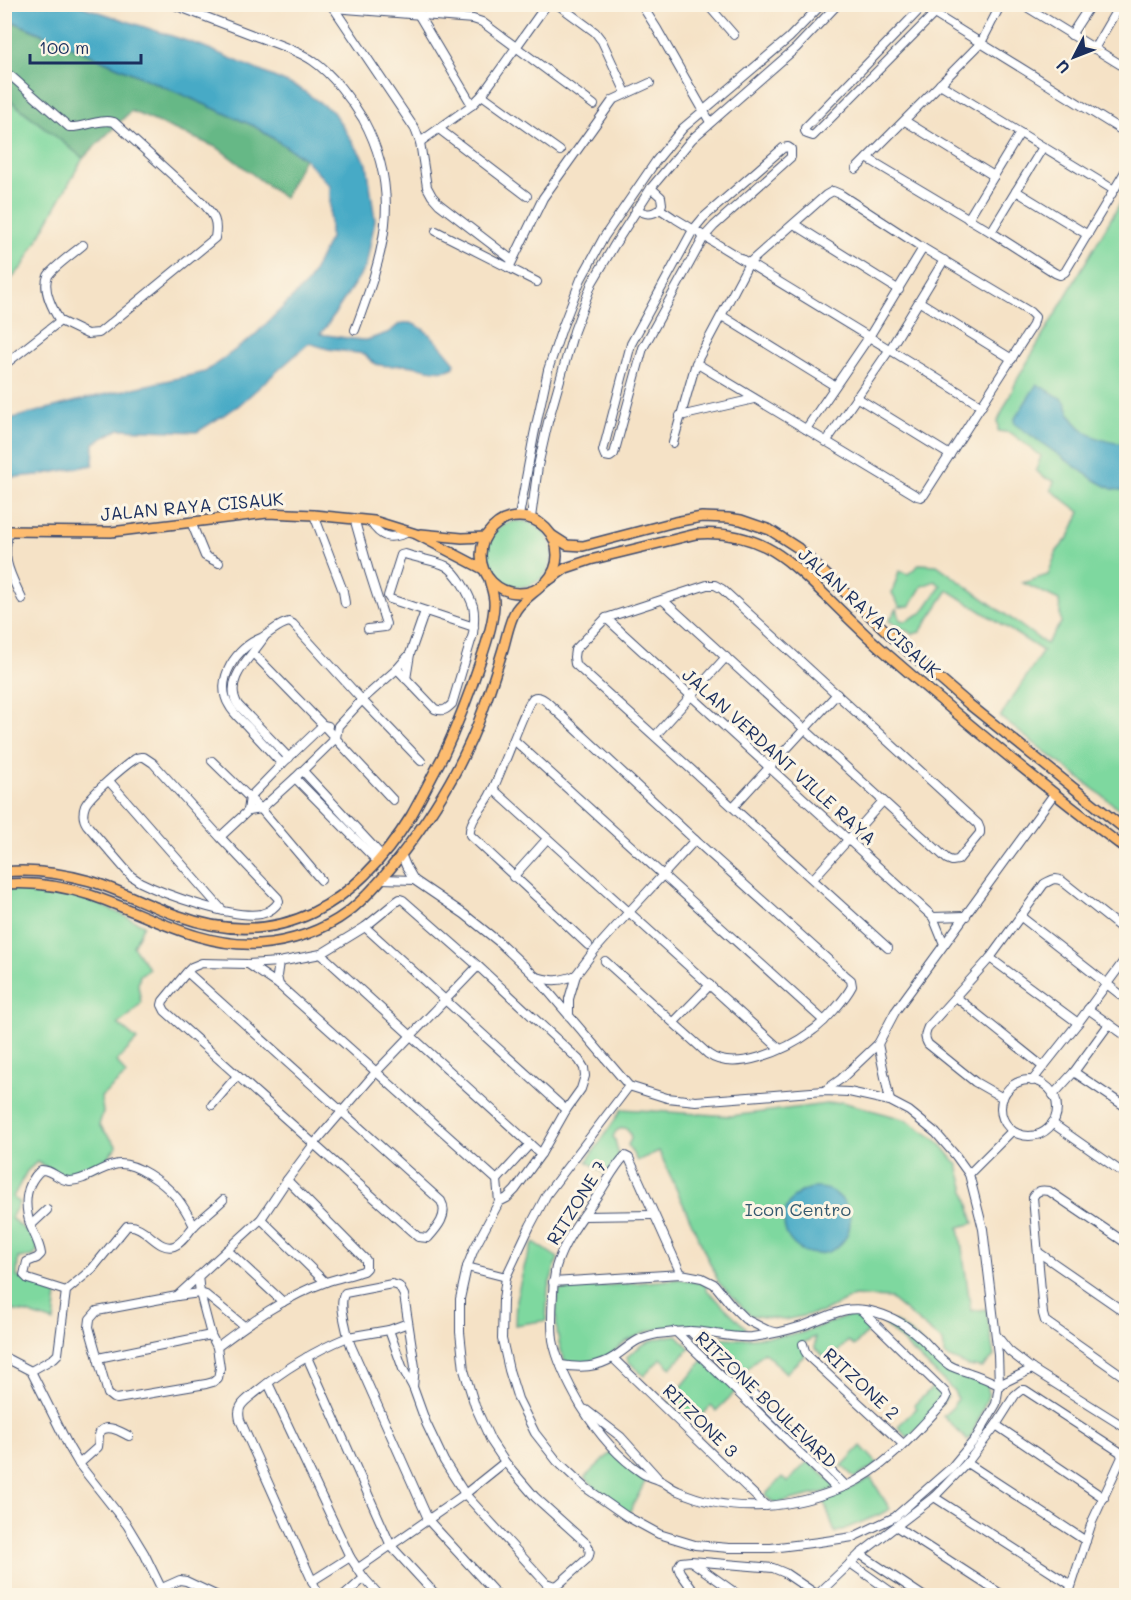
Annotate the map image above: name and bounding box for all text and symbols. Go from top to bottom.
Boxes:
scale bar [30,27,141,65]
north arrow [1044,27,1104,87]
text: 100 m [39,35,89,59]
text: U [1051,56,1074,79]
street label: JALAN RAYA CISAUK [99,486,284,526]
street label: JALAN RAYA CISAUK [793,542,946,683]
street label: JALAN VERDANT VILLE RAYA [678,663,882,850]
street label: RITZONE 7 [541,1156,612,1249]
park label: Icon Centro [745,1197,852,1221]
street label: RITZONE BOULEVARD [691,1325,843,1473]
street label: RITZONE 2 [819,1342,905,1425]
street label: RITZONE 3 [658,1378,743,1462]

